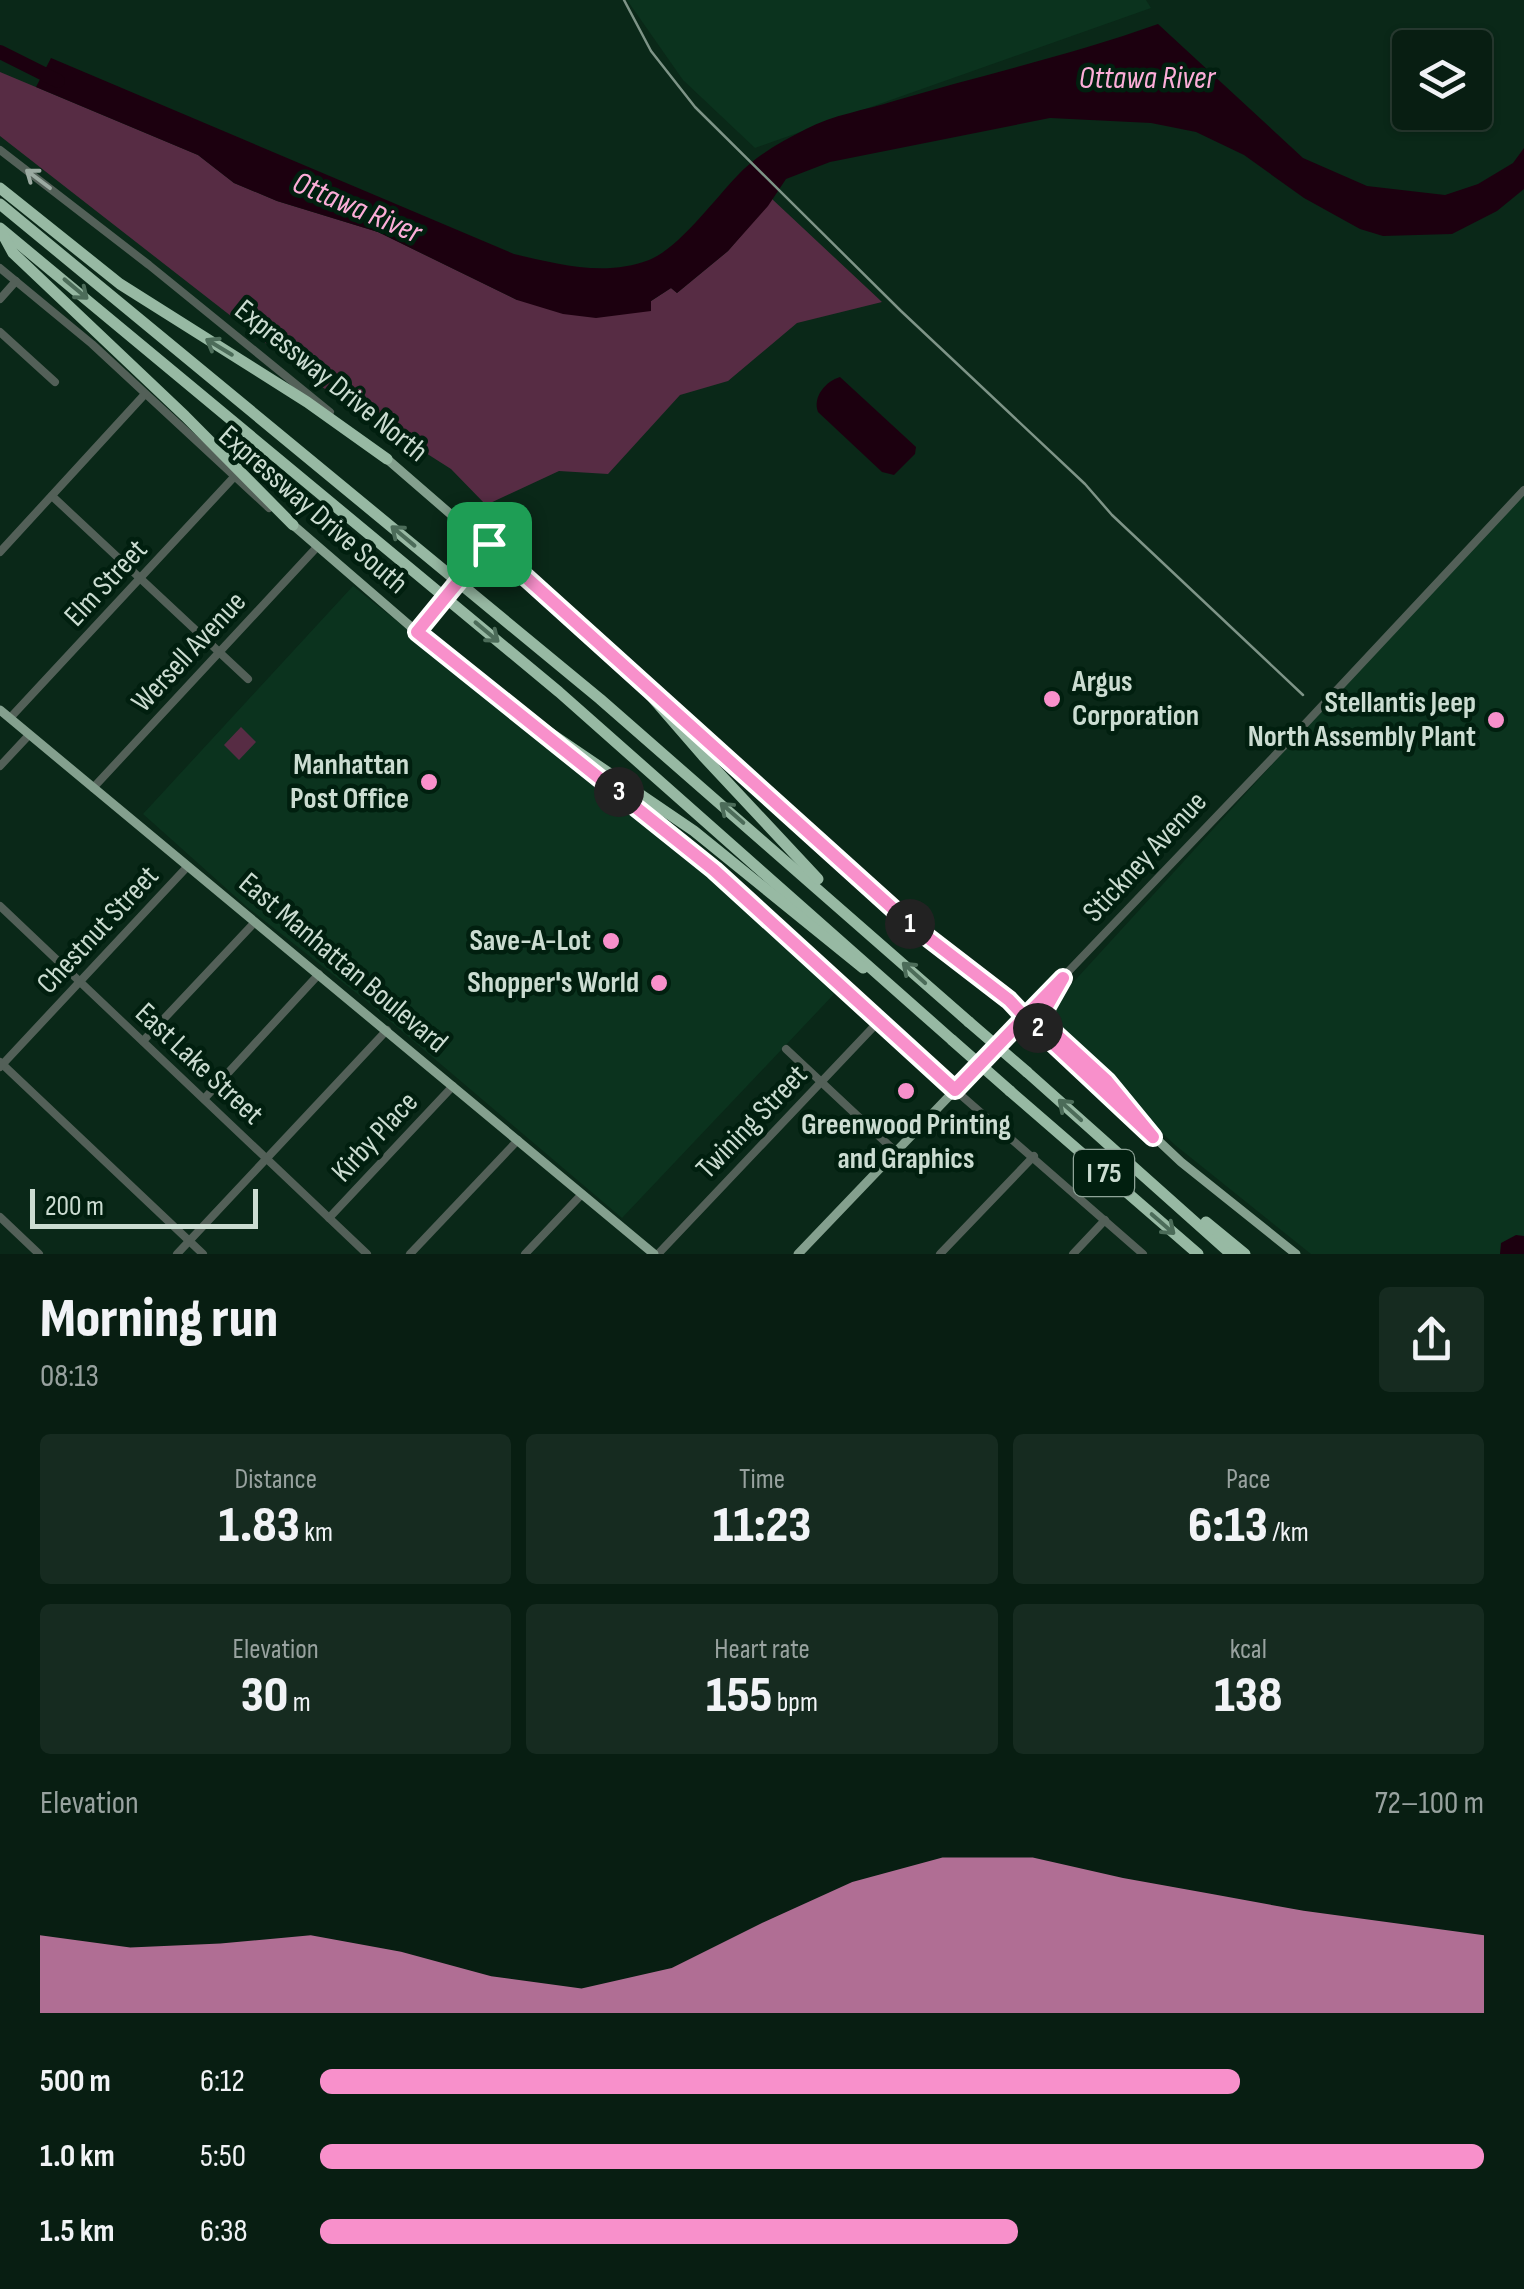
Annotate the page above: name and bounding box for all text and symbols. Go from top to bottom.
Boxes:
map controls [1392,30,1492,130]
button: layers [1392,30,1492,130]
water label: Ottawa River [1079,59,1216,98]
water label: Ottawa River [287,163,428,253]
one-way arrow [25,168,52,189]
one-way arrow [63,278,89,300]
street label: Expressway Drive North [227,292,435,470]
one-way arrow [205,337,234,357]
street label: Expressway Drive South [211,418,415,602]
pin [447,502,532,587]
icon: arrive [462,517,517,572]
one-way arrow [391,525,417,547]
street label: Elm Street [57,532,155,634]
street label: Wersell Avenue [124,584,254,720]
one-way arrow [473,621,499,643]
place label: Argus Corporation [1071,664,1199,734]
place label: Stellantis Jeep North Assembly Plant [1248,685,1476,755]
marker: Argus Corporation [1041,688,1063,710]
marker: Stellantis Jeep North Assembly Plant [1485,709,1507,731]
place label: Manhattan Post Office [290,747,409,817]
pin: 3 [594,767,644,817]
marker: Manhattan Post Office [418,771,440,793]
text: 3 [613,775,625,808]
street label: Stickney Avenue [1075,784,1215,930]
one-way arrow [720,802,745,825]
street label: Chestnut Street [30,858,166,1002]
street label: East Manhattan Boulevard [231,865,455,1061]
pin: 1 [885,899,935,949]
text: 1 [905,907,915,940]
place label: Save-A-Lot [469,923,591,959]
marker: Save-A-Lot [600,930,622,952]
one-way arrow [902,961,927,984]
place label: Shopper's World [467,965,639,1001]
marker: Shopper's World [648,972,670,994]
street label: East Lake Street [128,996,270,1132]
pin: 2 [1013,1003,1063,1053]
text: 2 [1032,1011,1044,1044]
street label: Twining Street [689,1058,815,1186]
marker: Greenwood Printing and Graphics [895,1080,917,1102]
street label: Kirby Place [324,1084,426,1190]
one-way arrow [1058,1099,1083,1122]
place label: Greenwood Printing and Graphics [801,1107,1011,1177]
road number: I 75 [1074,1150,1134,1196]
scale bar [30,1184,258,1228]
text: 200 m [45,1190,104,1223]
one-way arrow [1150,1212,1175,1235]
text: Morning run [40,1286,278,1353]
button: share [1379,1287,1484,1392]
text: 08:13 [40,1357,99,1396]
text: Distance [234,1463,317,1496]
text: Time [739,1463,785,1496]
text: Pace [1226,1463,1271,1496]
text: 1.83 [218,1496,300,1556]
text: 11:23 [713,1496,811,1556]
text: 6:13 [1188,1496,1268,1556]
text: km [300,1516,333,1549]
text: /km [1268,1516,1309,1549]
text: Elevation [232,1633,319,1666]
text: Heart rate [714,1633,810,1666]
text: kcal [1230,1633,1267,1666]
text: 30 [241,1666,288,1726]
text: 155 [706,1666,772,1726]
text: 138 [1214,1666,1282,1726]
text: m [288,1686,311,1719]
text: bpm [772,1686,818,1719]
text: Elevation [40,1784,139,1823]
text: 72–100 m [1375,1784,1484,1823]
text: 500 m [40,2062,111,2101]
text: 6:12 [200,2062,245,2101]
text: 1.0 km [40,2137,115,2176]
text: 5:50 [200,2137,246,2176]
text: 1.5 km [40,2212,114,2251]
text: 6:38 [200,2212,248,2251]

